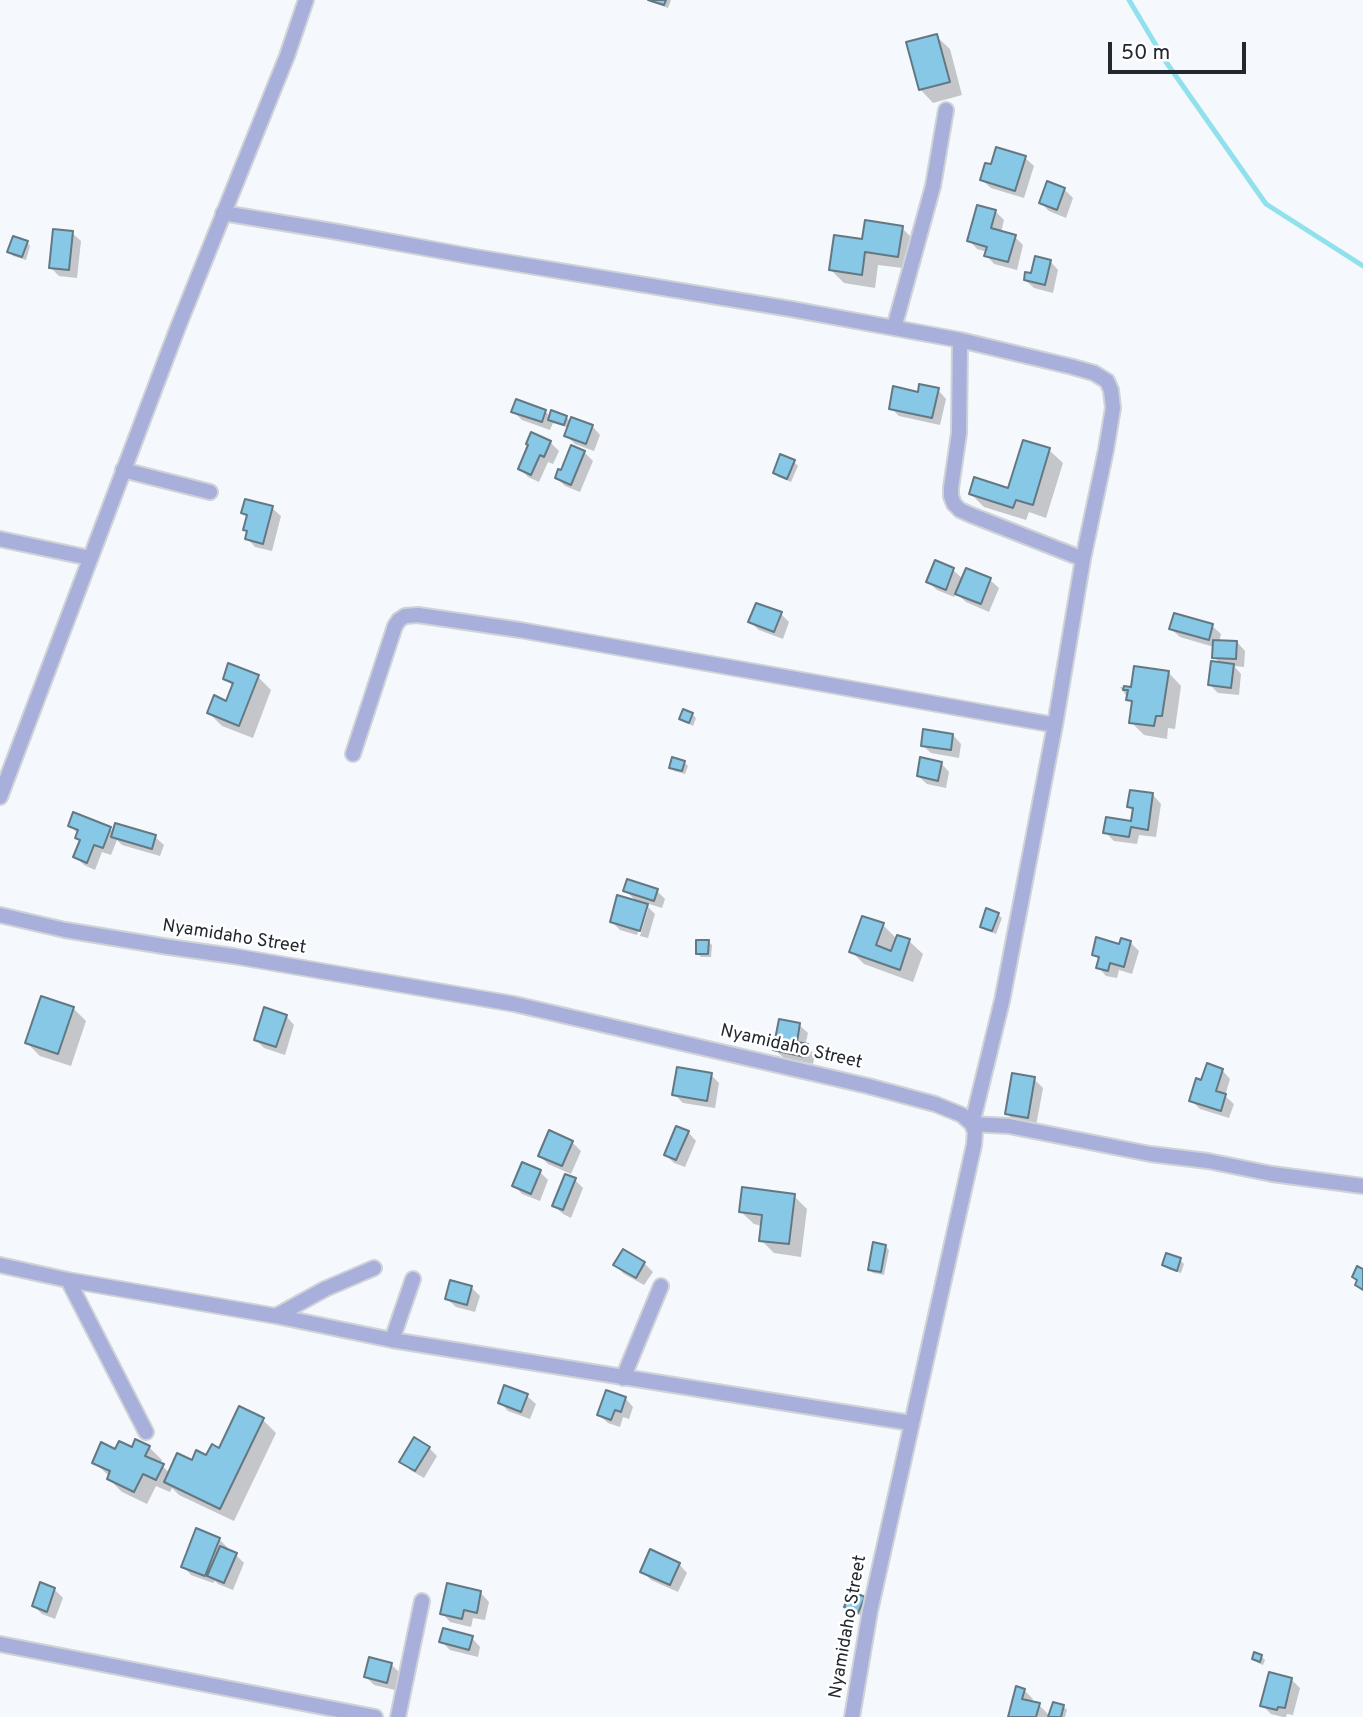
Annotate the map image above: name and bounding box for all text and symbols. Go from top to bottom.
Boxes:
scale bar [1111,28,1249,72]
text: 50 m [1121,40,1170,67]
street label: Nyamidaho Street [161,916,307,960]
street label: Nyamidaho Street [718,1021,864,1075]
street label: Nyamidaho Street [826,1554,872,1700]

